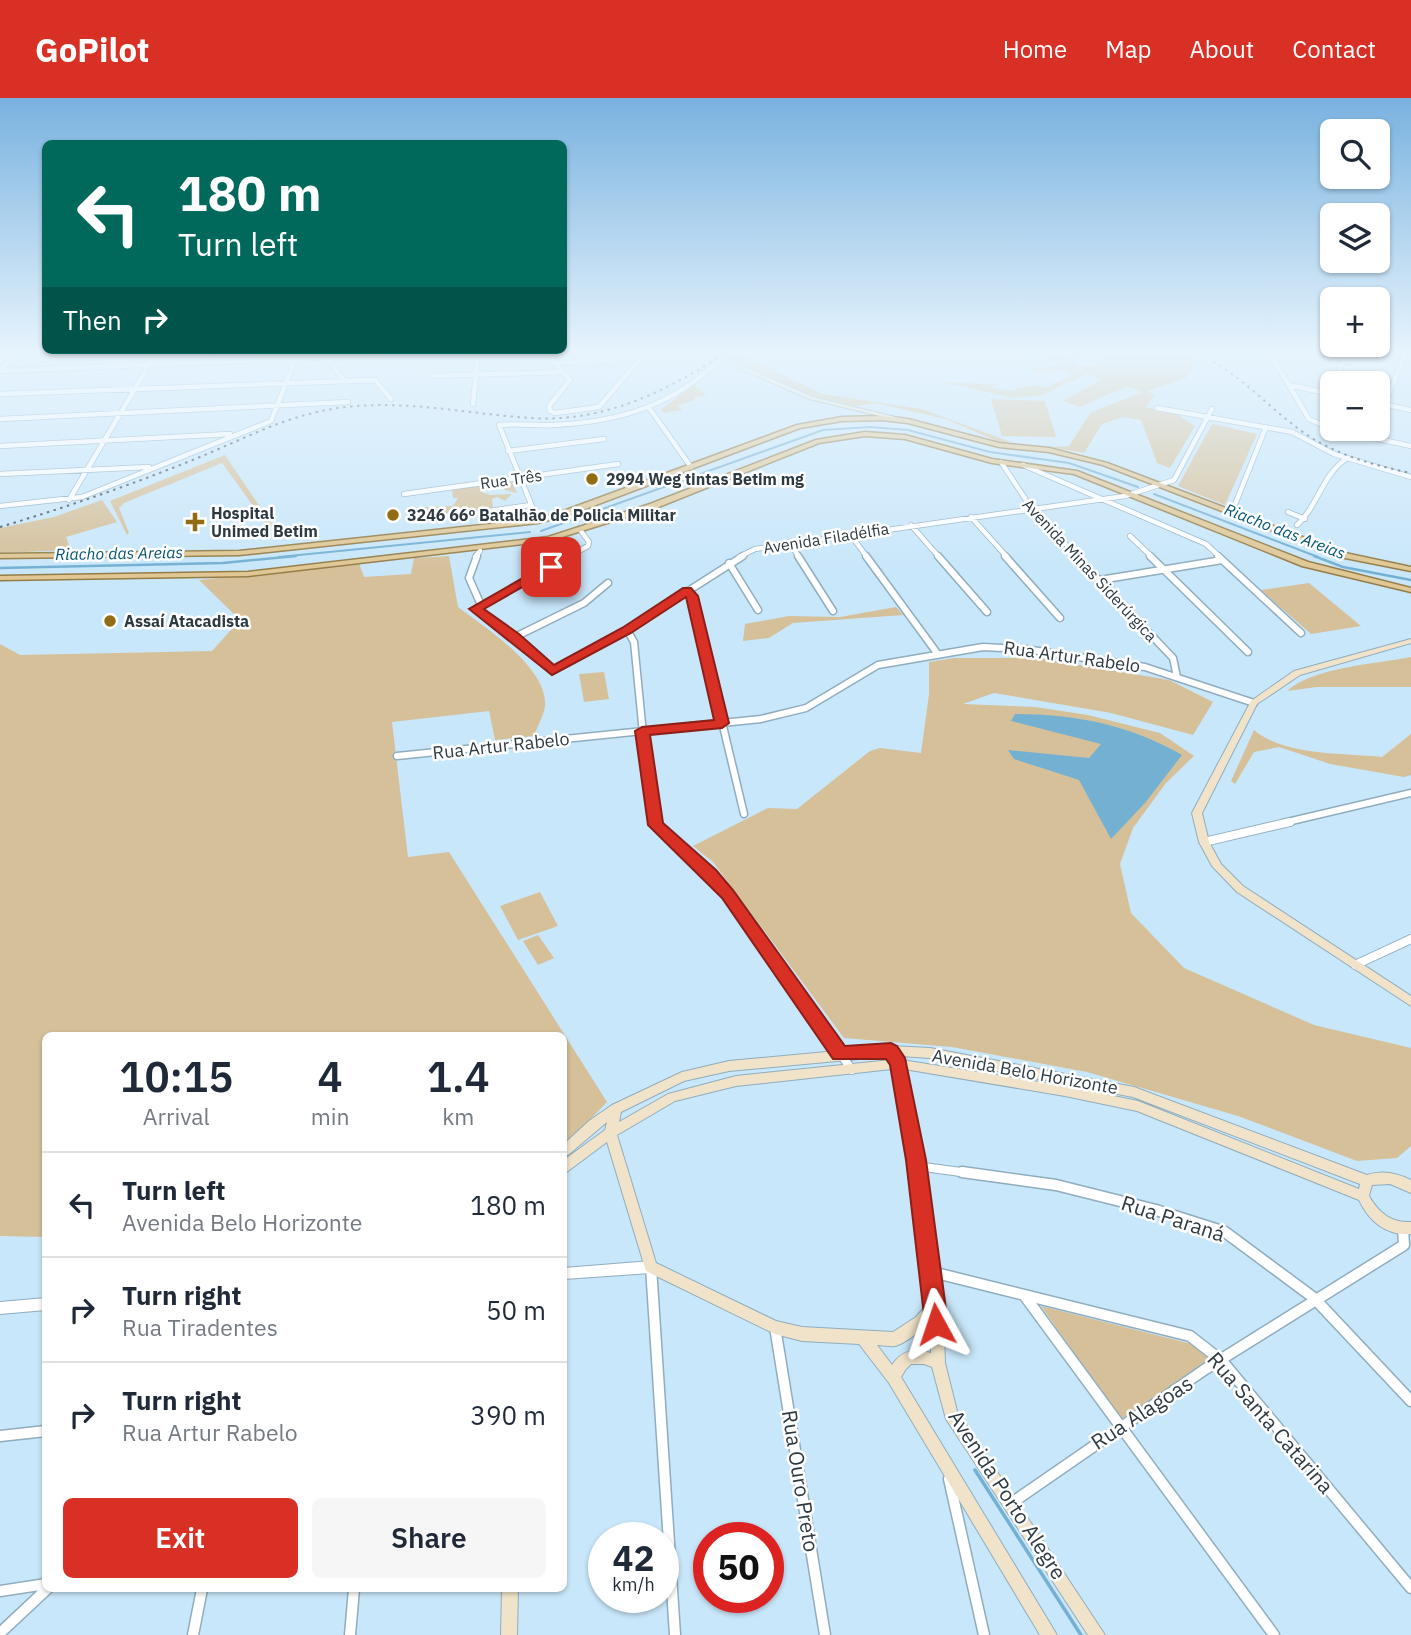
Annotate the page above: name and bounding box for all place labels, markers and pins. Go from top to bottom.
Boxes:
place label: 2994 Weg tintas Betim mg [606,469,804,489]
marker: 2994 Weg tintas Betim mg [584,471,600,487]
place label: Hospital Unimed Betim [211,503,318,541]
place label: 3246 66º Batalhão de Policia Militar [407,505,676,525]
marker: 3246 66º Batalhão de Policia Militar [385,507,401,523]
marker: Hospital Unimed Betim [185,512,205,532]
pin [521,537,581,597]
place label: Assaí Atacadista [124,611,249,631]
marker: Assaí Atacadista [102,613,118,629]

